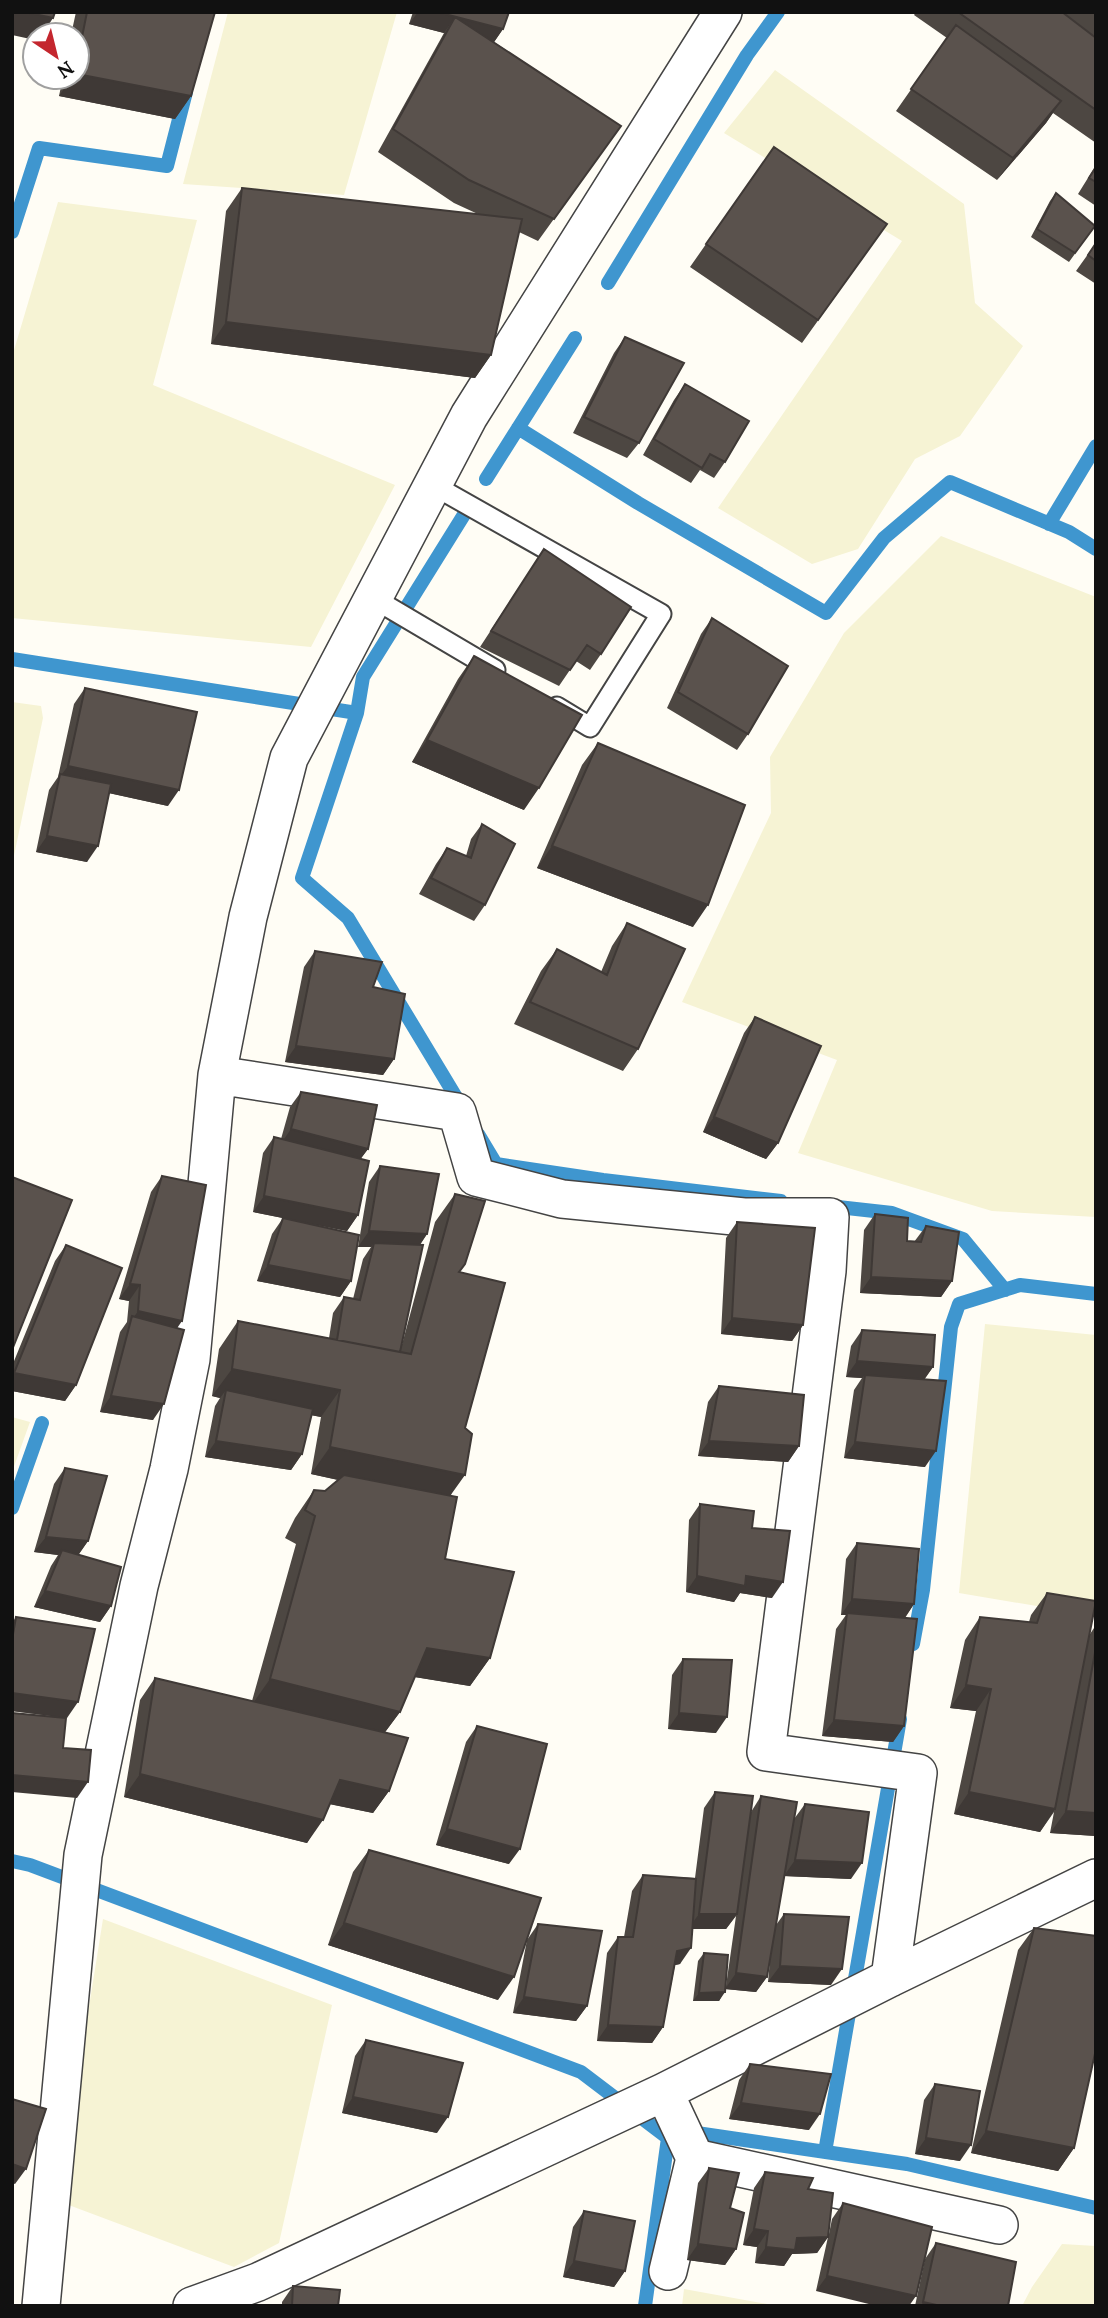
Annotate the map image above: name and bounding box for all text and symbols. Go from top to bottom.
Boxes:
north arrow [21,21,91,91]
text: N [53,56,79,84]

